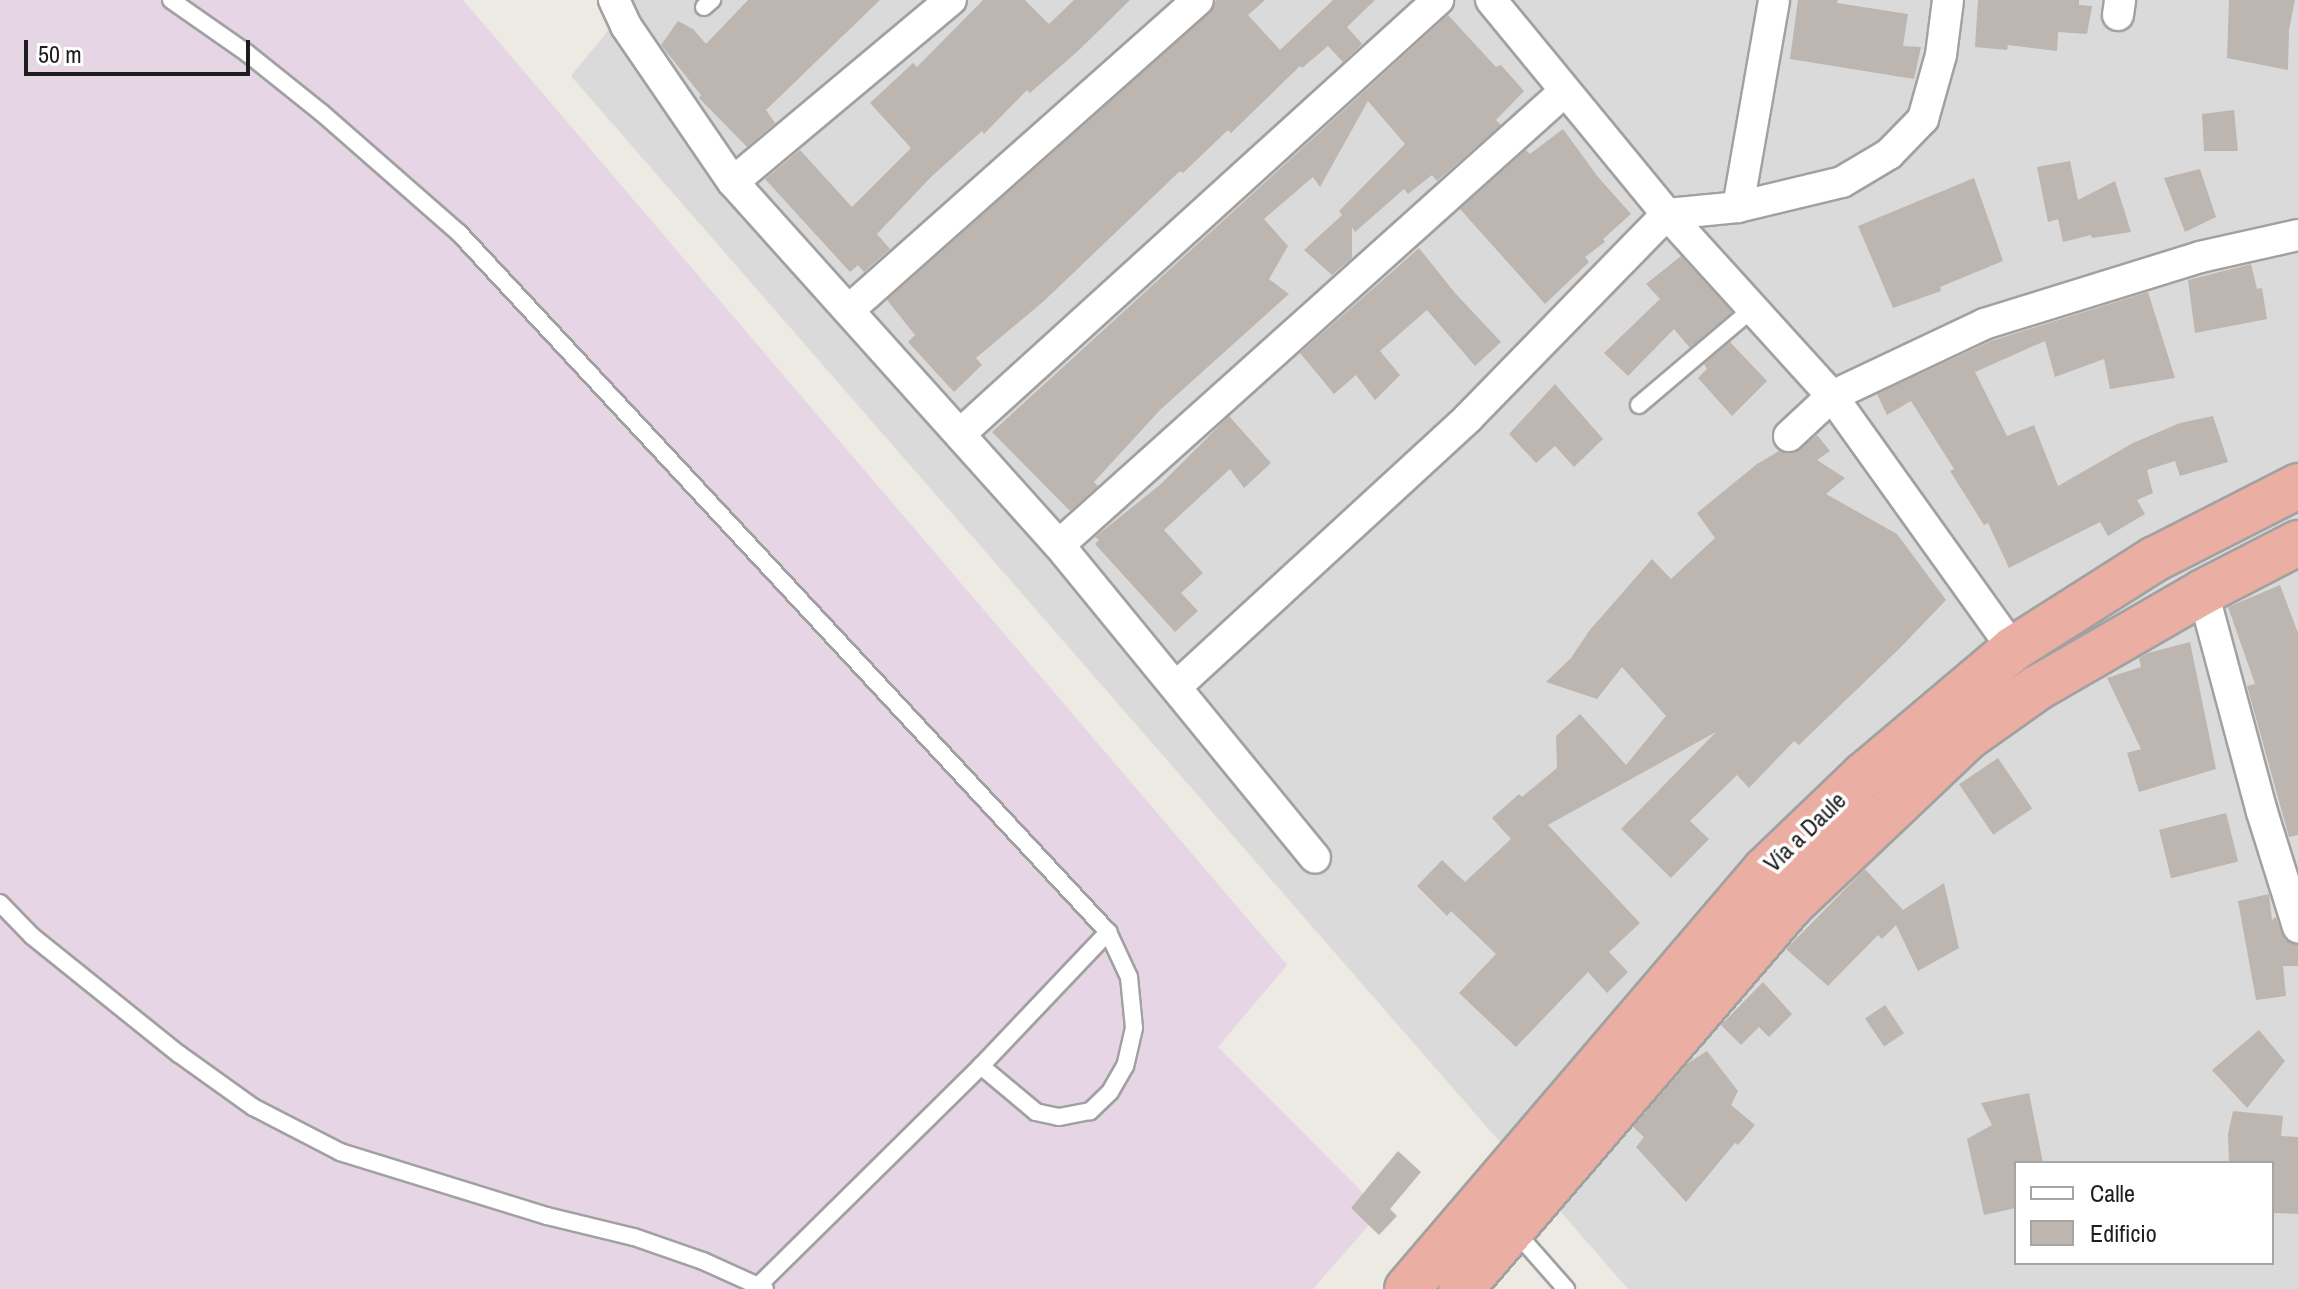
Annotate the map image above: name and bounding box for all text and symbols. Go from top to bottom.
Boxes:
scale bar [28,24,254,74]
text: 50 m [38,38,82,70]
street label: Vía a Daule [1758,786,1852,878]
legend [2014,1161,2274,1265]
text: Calle [2090,1177,2135,1209]
text: Edificio [2090,1217,2157,1249]

